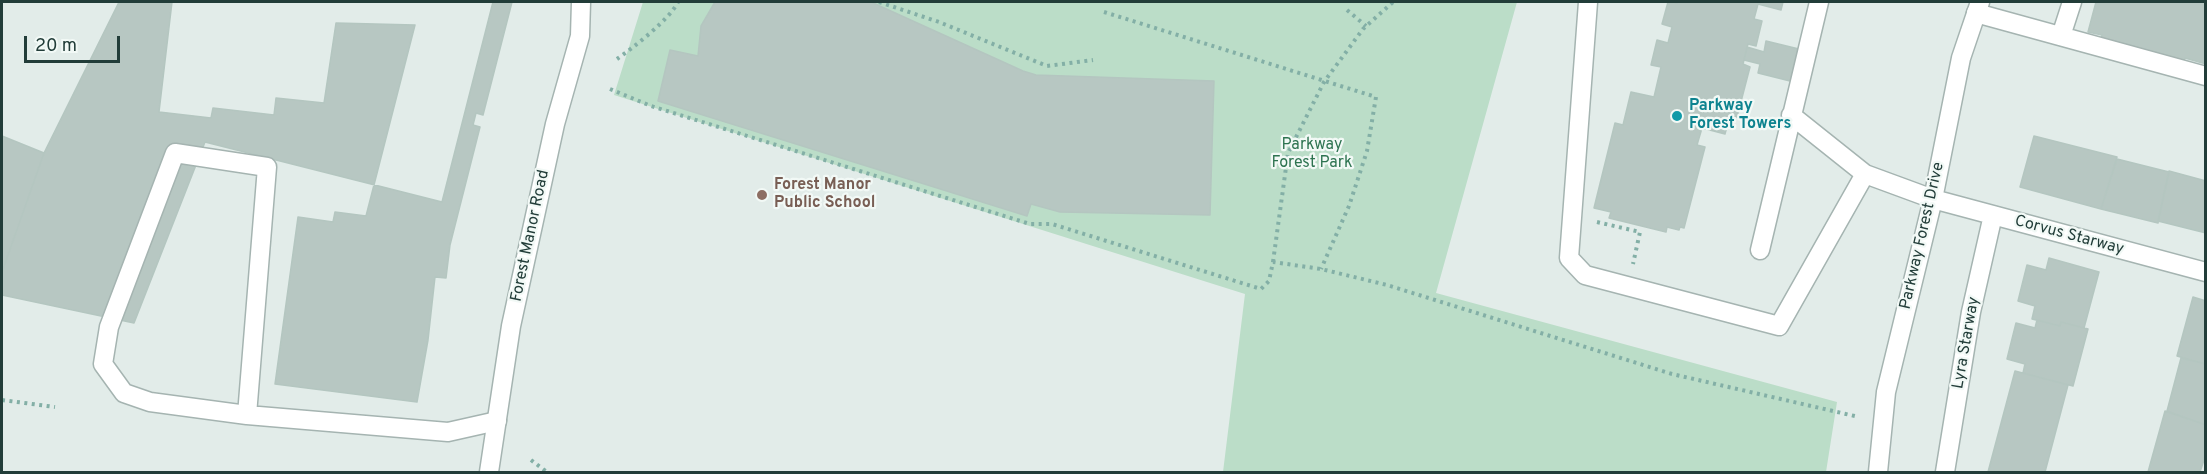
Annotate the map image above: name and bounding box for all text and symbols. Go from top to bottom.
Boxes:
scale bar [27,24,123,62]
text: 20 m [35,35,77,58]
place label: Parkway Forest Towers [1689,97,1791,135]
marker: Parkway Forest Towers [1670,109,1684,123]
park label: Parkway Forest Park [1271,136,1353,174]
street label: Parkway Forest Drive [1897,160,1949,312]
street label: Forest Manor Road [508,168,554,304]
place label: Forest Manor Public School [774,176,875,214]
marker: Forest Manor Public School [755,188,769,202]
street label: Corvus Starway [2012,212,2126,260]
street label: Lyra Starway [1949,295,1985,391]

